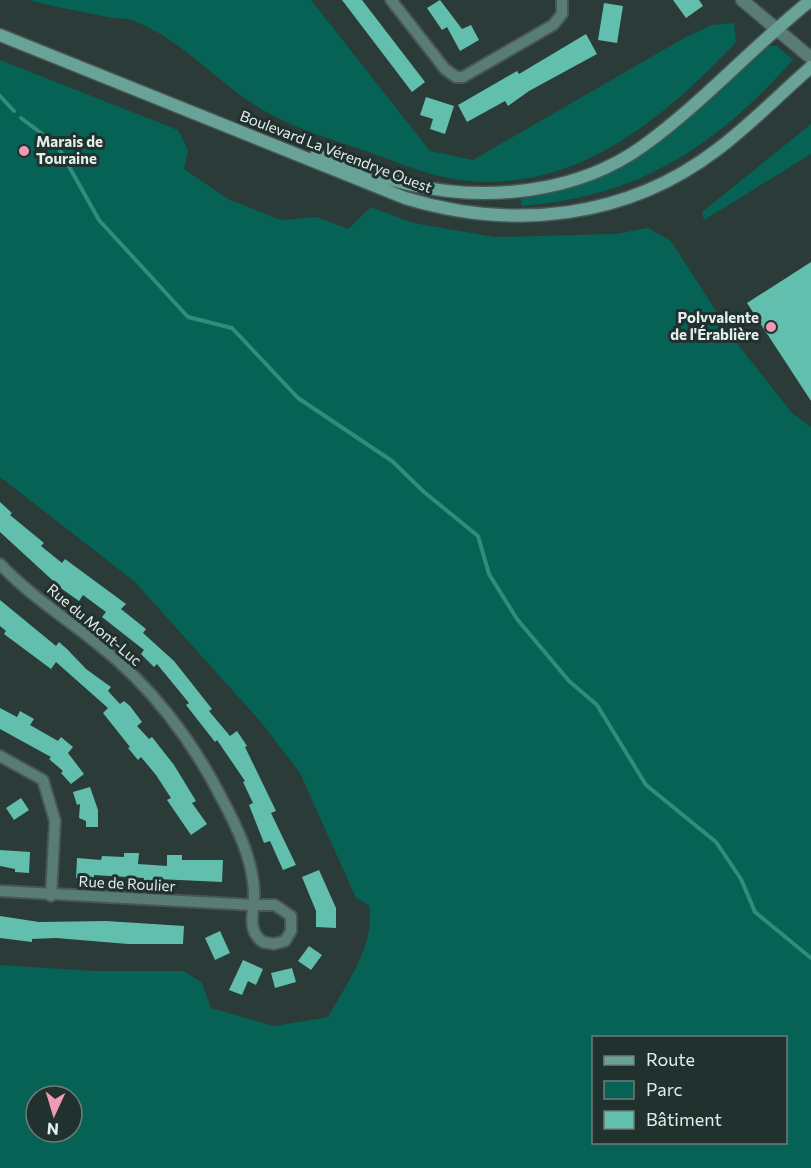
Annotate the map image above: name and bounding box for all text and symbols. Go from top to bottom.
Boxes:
street label: Boulevard La Vérendrye Ouest [238,106,435,196]
place label: Marais de Touraine [36,132,103,167]
marker: Marais de Touraine [17,144,31,158]
place label: Polyvalente de l'Érablière [670,308,759,343]
marker: Polyvalente de l'Érablière [764,320,778,334]
street label: Rue du Mont-Luc [44,579,146,669]
street label: Rue de Roulier [78,871,176,895]
legend [592,1036,787,1144]
text: Route [646,1048,695,1070]
text: Parc [646,1078,683,1100]
north arrow [24,1084,84,1144]
text: Bâtiment [646,1108,722,1130]
text: N [46,1120,60,1139]

